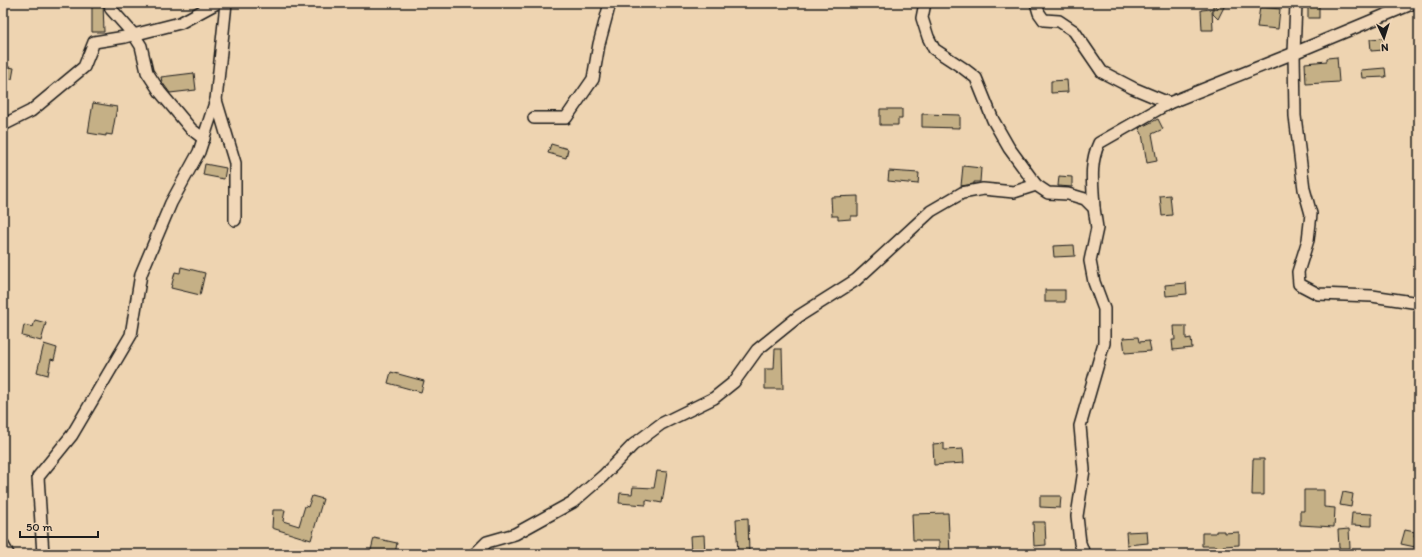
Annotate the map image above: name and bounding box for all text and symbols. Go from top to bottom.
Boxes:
north arrow [1364,18,1404,58]
text: N [1380,41,1389,54]
scale bar [20,513,98,539]
text: 50 m [26,520,52,534]

